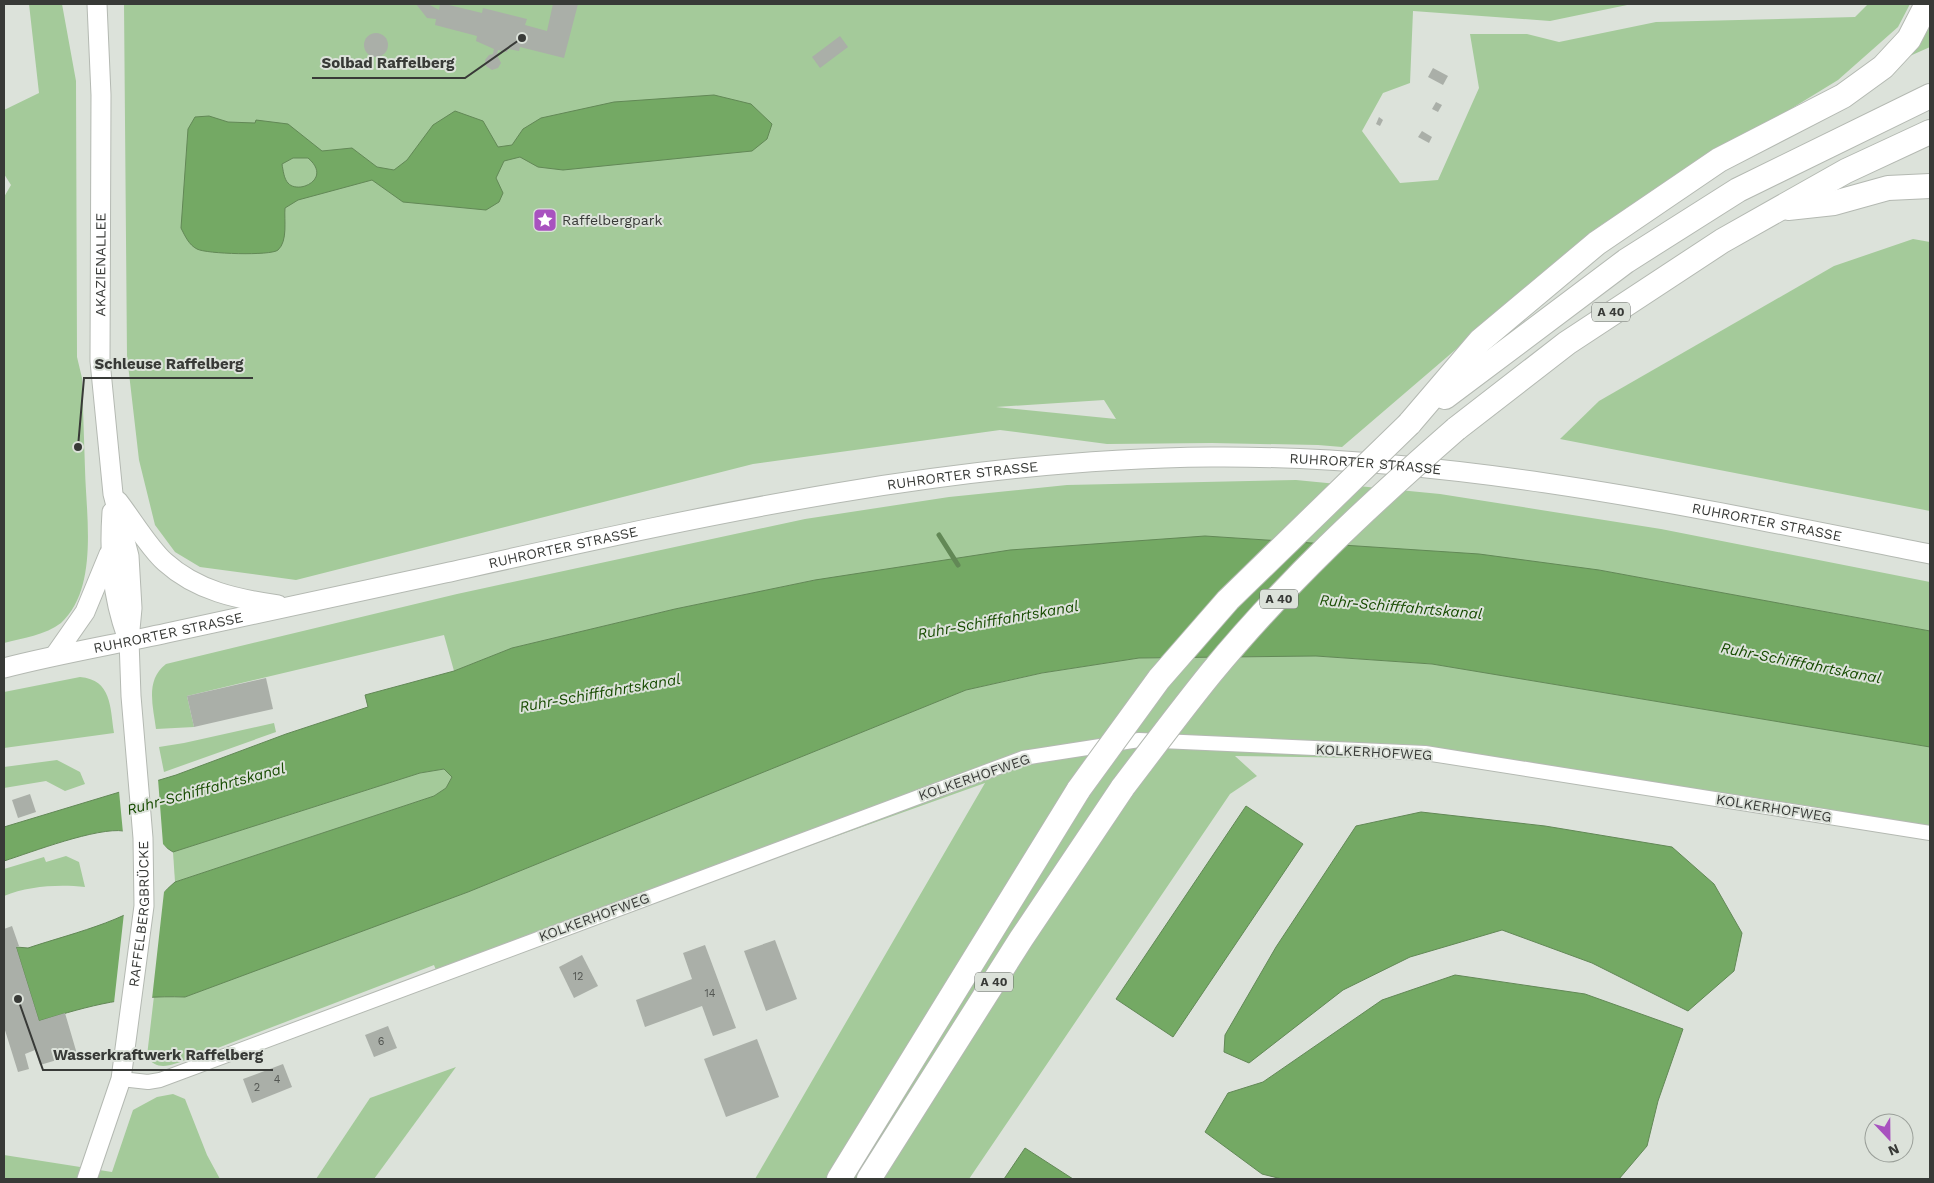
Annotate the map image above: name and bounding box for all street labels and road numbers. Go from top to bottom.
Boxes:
street label: AKAZIENALLEE [92,213,109,316]
road number: A 40 [1592,302,1630,322]
street label: RUHRORTER STRASSE [1289,450,1442,477]
street label: RUHRORTER STRASSE [886,458,1039,493]
street label: RUHRORTER STRASSE [1691,500,1843,544]
street label: RUHRORTER STRASSE [487,523,639,571]
road number: A 40 [1260,590,1298,608]
street label: RUHRORTER STRASSE [92,609,244,656]
street label: KOLKERHOFWEG [1315,741,1433,763]
street label: KOLKERHOFWEG [916,750,1032,804]
street label: KOLKERHOFWEG [1715,791,1833,825]
street label: RAFFELBERGBRÜCKE [125,841,152,988]
street label: KOLKERHOFWEG [536,890,652,944]
road number: A 40 [975,972,1013,992]

